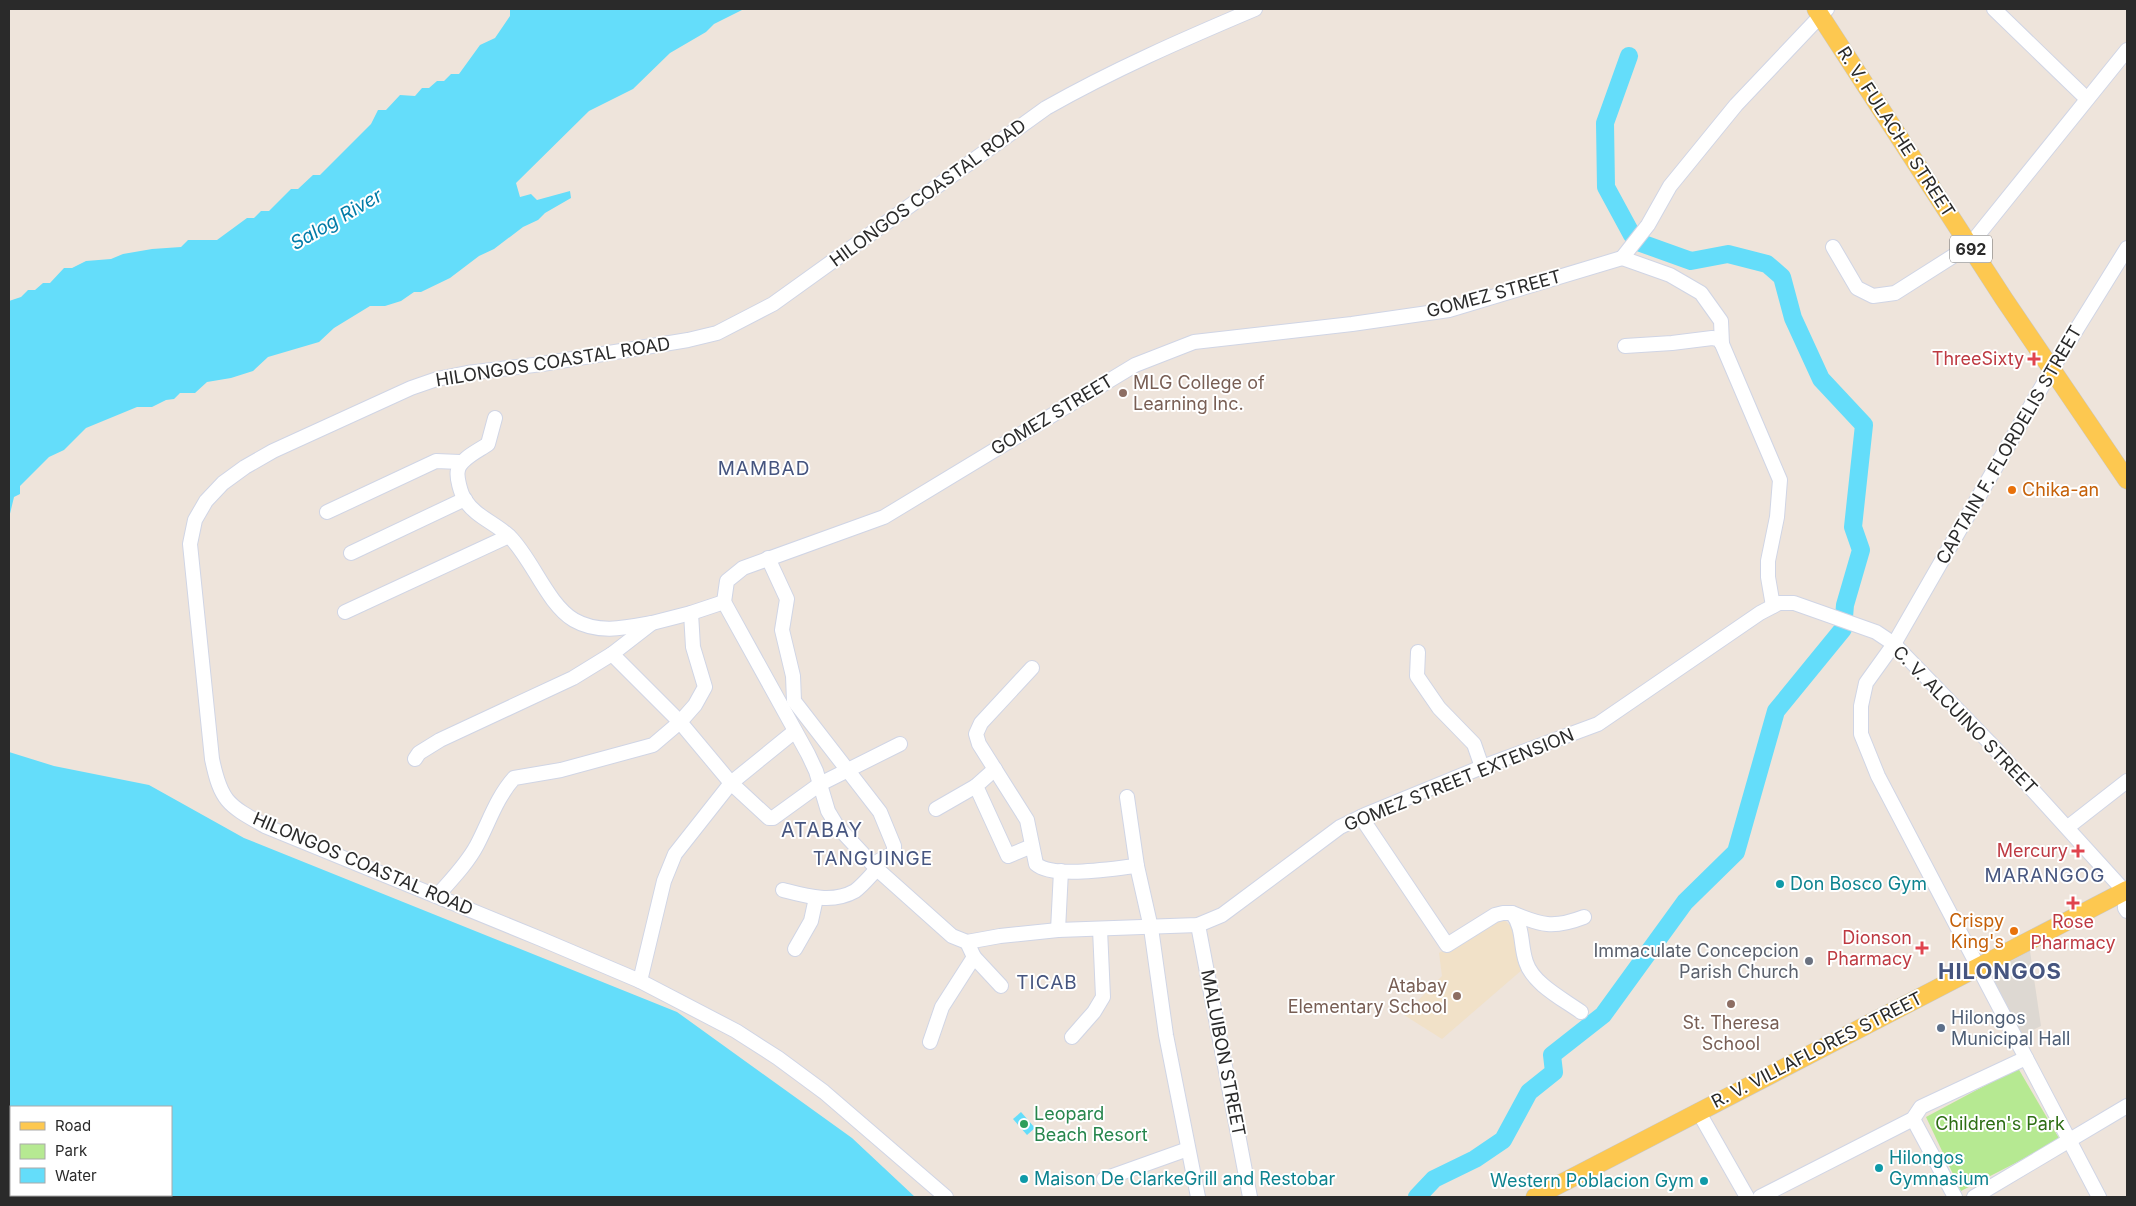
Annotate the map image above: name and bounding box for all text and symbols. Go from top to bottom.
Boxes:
street label: R. V. FULACHE STREET [1833,42,1959,221]
street label: HILONGOS COASTAL ROAD [826,114,1030,271]
water label: Salog River [286,184,387,255]
road number: 692 [1950,235,1992,262]
street label: GOMEZ STREET [1424,265,1564,322]
street label: CAPTAIN F. FLORDELIS STREET [1931,322,2086,568]
street label: HILONGOS COASTAL ROAD [434,333,672,390]
place label: ThreeSixty [1932,348,2024,369]
marker: ThreeSixty [2028,353,2040,365]
street label: GOMEZ STREET [987,370,1117,459]
place label: MLG College of Learning Inc. [1133,372,1265,414]
marker: MLG College of Learning Inc. [1117,387,1129,399]
district label: MAMBAD [718,457,810,480]
place label: Chika-an [2022,479,2099,500]
marker: Chika-an [2006,484,2018,496]
street label: C. V. ALCUINO STREET [1889,641,2042,798]
street label: GOMEZ STREET EXTENSION [1341,724,1577,835]
street label: HILONGOS COASTAL ROAD [250,808,476,920]
district label: ATABAY [781,818,863,842]
place label: Mercury [1997,840,2068,861]
marker: Mercury [2072,845,2084,857]
district label: TANGUINGE [813,847,933,870]
district label: MARANGOG [1985,864,2105,887]
place label: Don Bosco Gym [1790,873,1927,894]
marker: Don Bosco Gym [1774,878,1786,890]
marker: Rose Pharmacy [2067,897,2079,909]
place label: Crispy King's [1949,910,2004,952]
place label: Rose Pharmacy [2030,911,2116,953]
marker: Crispy King's [2008,925,2020,937]
place label: Dionson Pharmacy [1827,927,1912,969]
place label: Immaculate Concepcion Parish Church [1593,940,1799,982]
marker: Dionson Pharmacy [1916,942,1928,954]
marker: Immaculate Concepcion Parish Church [1803,955,1815,967]
district label: HILONGOS [1938,958,2062,984]
street label: MALUIBON STREET [1197,968,1250,1138]
district label: TICAB [1016,971,1078,994]
place label: Atabay Elementary School [1288,975,1447,1017]
street label: R. V. VILLAFLORES STREET [1708,987,1926,1112]
marker: Atabay Elementary School [1451,990,1463,1002]
marker: St. Theresa School [1725,998,1737,1010]
place label: Hilongos Municipal Hall [1951,1007,2070,1049]
place label: St. Theresa School [1682,1012,1780,1054]
marker: Hilongos Municipal Hall [1935,1022,1947,1034]
place label: Leopard Beach Resort [1034,1103,1148,1145]
legend [10,1106,172,1196]
park label: Children's Park [1935,1113,2065,1134]
text: Road [55,1116,91,1135]
marker: Leopard Beach Resort [1018,1118,1030,1130]
text: Park [55,1141,88,1160]
place label: Hilongos Gymnasium [1889,1147,1989,1189]
marker: Hilongos Gymnasium [1873,1162,1885,1174]
text: Water [55,1166,97,1185]
place label: Maison De ClarkeGrill and Restobar [1034,1168,1335,1189]
place label: Western Poblacion Gym [1490,1170,1694,1191]
marker: Maison De ClarkeGrill and Restobar [1018,1173,1030,1185]
marker: Western Poblacion Gym [1698,1175,1710,1187]

